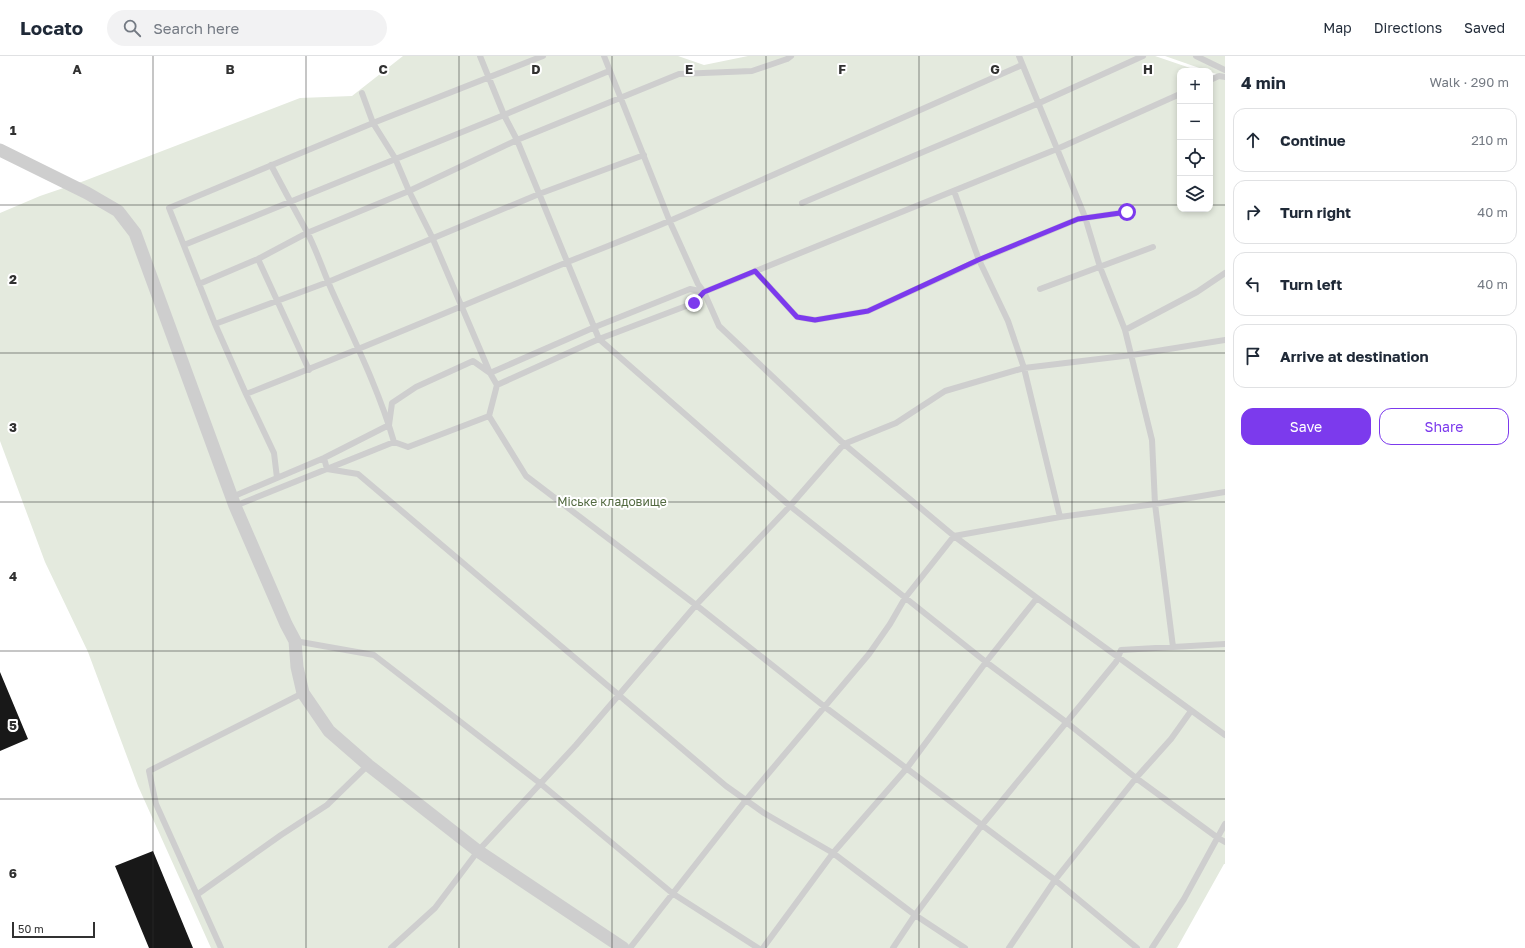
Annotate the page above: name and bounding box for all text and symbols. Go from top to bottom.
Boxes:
search box [107,10,387,46]
text: Locato [20,16,83,39]
icon: search [121,17,143,39]
text: Search here [153,19,239,37]
text: Map [1323,19,1352,36]
text: Directions [1374,19,1442,36]
text: Saved [1464,19,1505,36]
text: A [72,61,82,77]
text: B [225,61,235,77]
text: C [378,61,388,77]
text: D [531,61,541,77]
text: E [685,61,693,77]
text: F [838,61,846,77]
text: G [990,61,1000,77]
text: H [1143,61,1153,77]
map controls [1177,68,1213,212]
button: + [1177,68,1213,104]
text: 4 min [1241,72,1286,93]
text: Walk · 290 m [1430,74,1509,90]
button: − [1177,104,1213,140]
text: 1 [10,122,17,138]
icon: ahead [1242,129,1264,151]
text: Continue [1280,131,1346,149]
text: 210 m [1471,132,1508,148]
button: locate [1177,140,1213,176]
button: layers [1177,176,1213,212]
icon: right [1242,201,1264,223]
route start [1118,203,1136,221]
text: Turn right [1280,203,1351,221]
text: 40 m [1477,204,1508,220]
text: 2 [9,271,17,287]
icon: left [1242,273,1264,295]
text: Turn left [1280,275,1342,293]
text: 40 m [1477,276,1508,292]
route end [685,294,703,312]
icon: arrive [1242,345,1264,367]
text: Arrive at destination [1280,347,1429,365]
button: Save [1241,408,1371,445]
button: Share [1379,408,1509,445]
text: 3 [9,419,17,435]
park label: Міське кладовище [557,494,667,509]
text: 4 [9,568,17,584]
text: 5 [9,717,17,733]
text: 6 [9,865,17,881]
scale bar [12,920,95,939]
text: 50 m [18,922,44,935]

